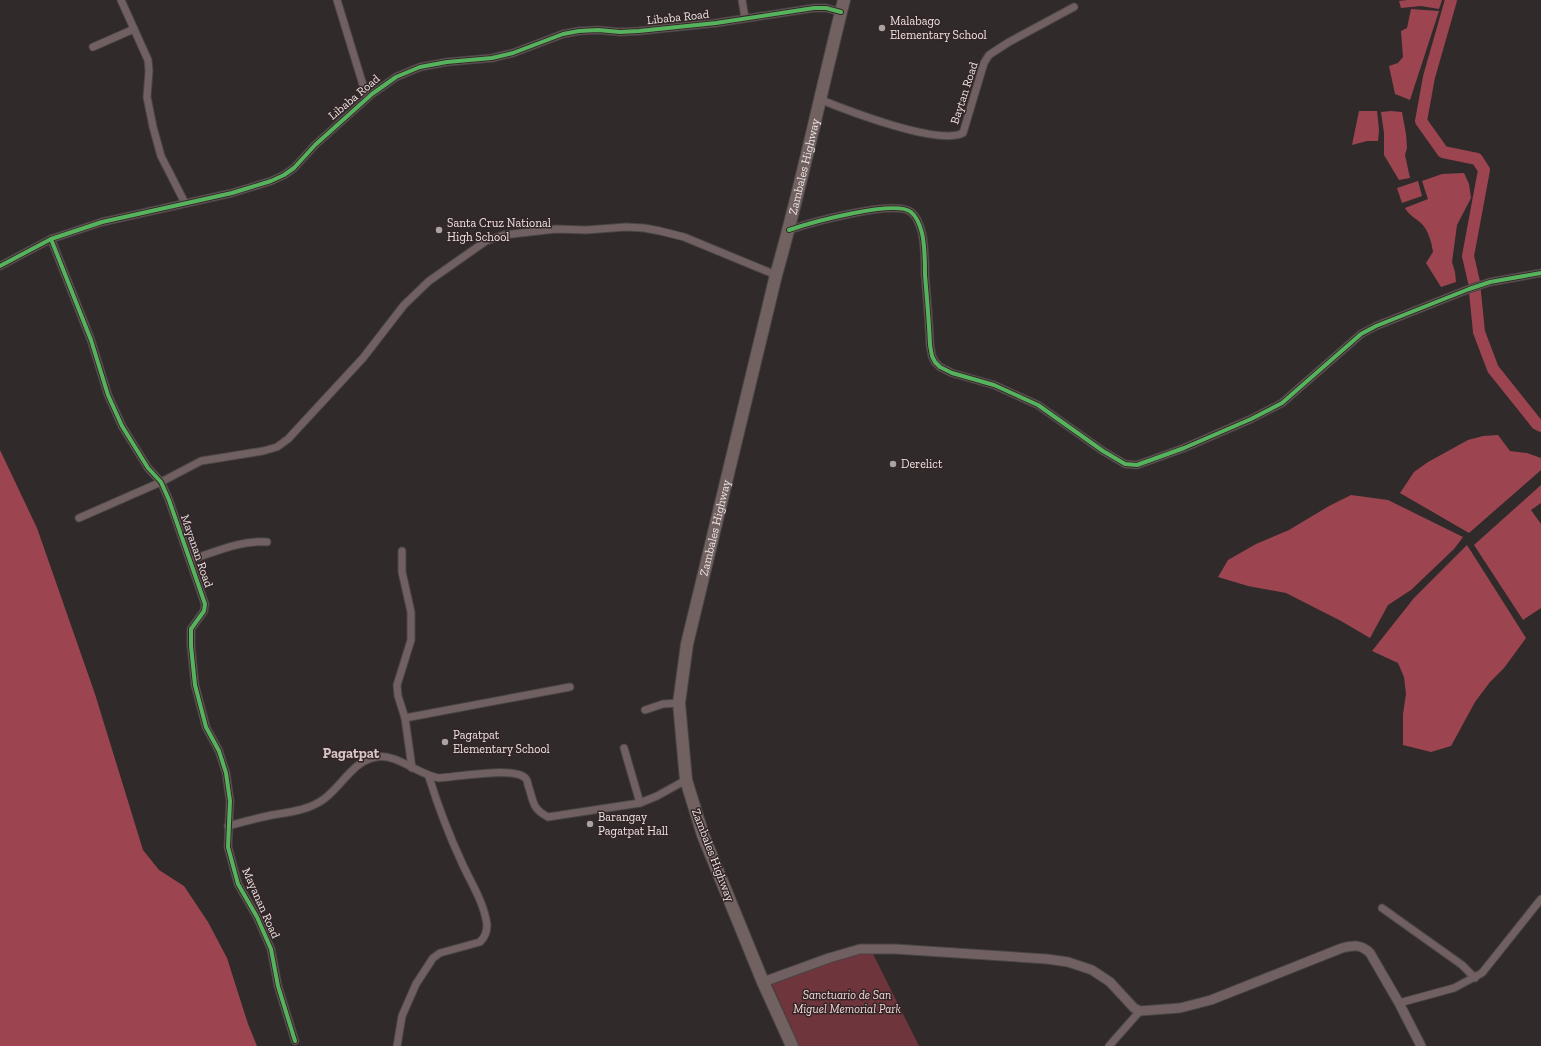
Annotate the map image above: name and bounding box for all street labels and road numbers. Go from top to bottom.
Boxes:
street label: Libaba Road [646,7,710,27]
street label: Baytan Road [947,60,981,126]
street label: Libaba Road [325,71,383,123]
street label: Zambales Highway [786,116,823,216]
street label: Zambales Highway [697,477,734,577]
street label: Mayanan Road [178,513,216,590]
street label: Zambales Highway [689,807,737,904]
street label: Mayanan Road [239,865,283,941]

